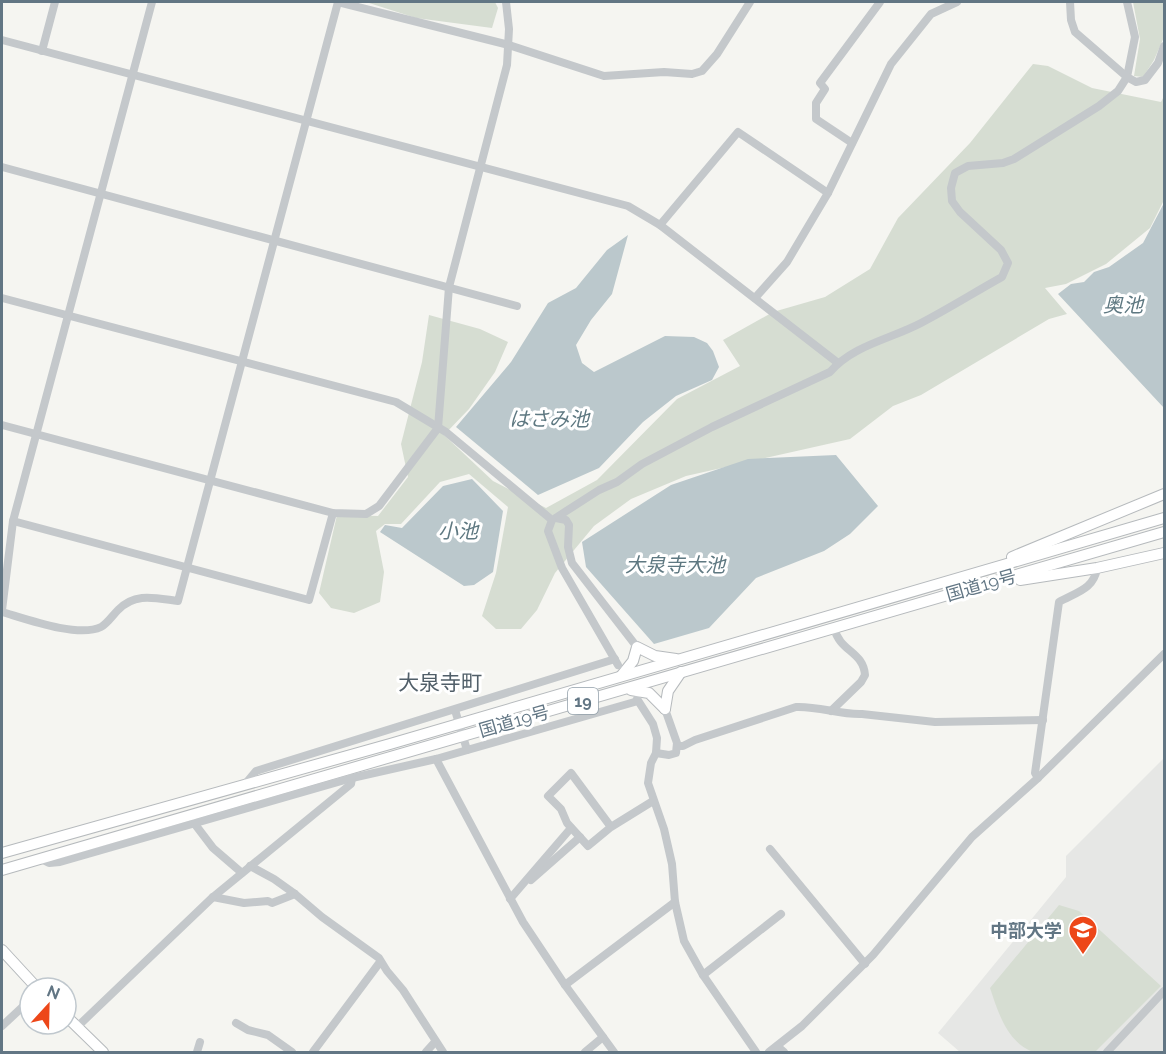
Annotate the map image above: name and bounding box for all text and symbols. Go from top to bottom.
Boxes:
water label: 奥池 [1103,293,1145,317]
water label: はさみ池 [509,407,591,431]
water label: 小池 [438,519,480,543]
water label: 大泉寺大池 [625,553,727,577]
street label: 国道19号 [943,565,1019,605]
district label: 大泉寺町 [398,670,482,695]
road number: 19 [568,688,598,714]
street label: 国道19号 [476,701,552,741]
school or university icon: 中部大学 [1067,914,1099,956]
place label: 中部大学 [990,920,1062,941]
north arrow [18,976,78,1036]
text: N [44,981,63,1004]

